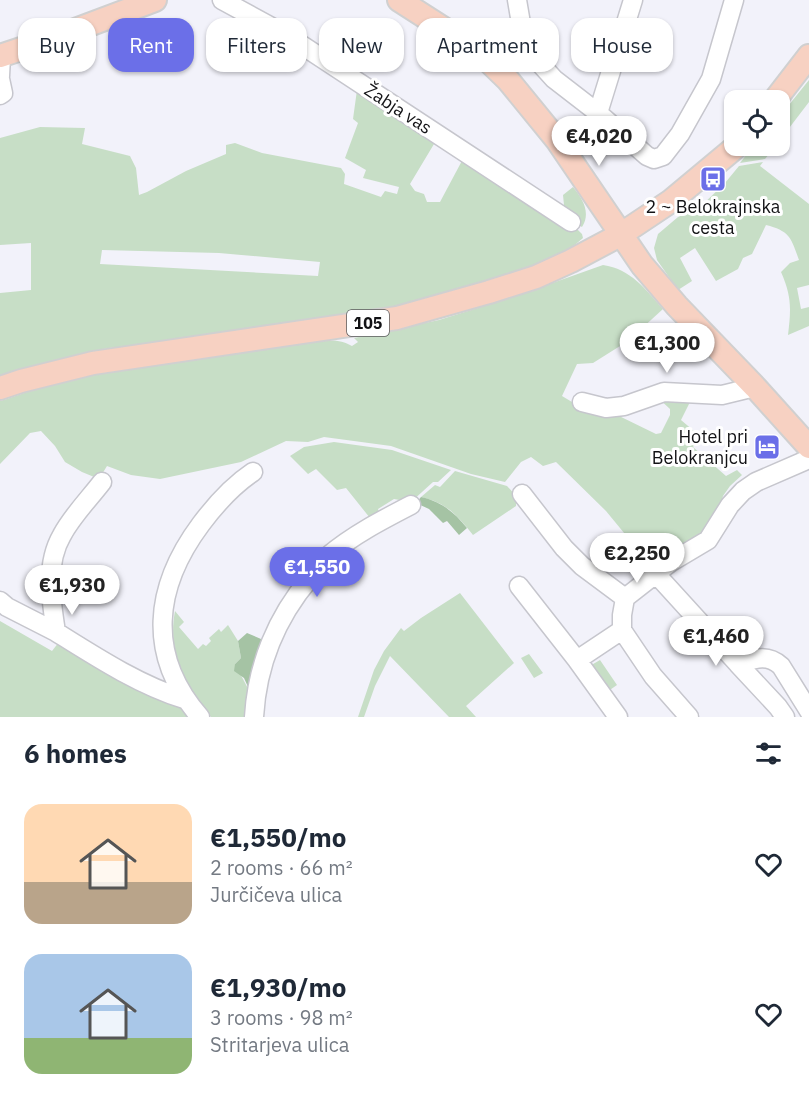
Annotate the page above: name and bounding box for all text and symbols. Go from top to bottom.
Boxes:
chip: Buy [18,18,96,72]
chip: Rent [108,18,194,72]
chip: Filters [206,18,307,72]
chip: New [319,18,404,72]
chip: Apartment [416,18,559,72]
chip: House [571,18,673,72]
street label: Žabja vas [360,78,436,139]
map controls [724,90,790,156]
button: locate [724,90,790,156]
pin: €4,020 [550,116,648,167]
text: €4,020 [566,122,632,149]
bus stop icon: 2 ~ Belokrajnska cesta [698,164,728,194]
place label: 2 ~ Belokrajnska cesta [646,195,781,239]
road number: 105 [347,310,389,336]
pin: €1,300 [618,323,716,374]
text: €1,300 [634,329,700,356]
place label: Hotel pri Belokranjcu [652,425,748,469]
hotel icon: Hotel pri Belokranjcu [752,432,782,462]
pin: €2,250 [588,533,686,584]
text: €2,250 [604,539,670,566]
pin: €1,550 [268,547,366,598]
text: €1,550 [284,553,350,580]
pin: €1,930 [23,565,121,616]
text: €1,930 [39,571,105,598]
pin: €1,460 [667,616,765,667]
text: €1,460 [683,622,749,649]
text: 6 homes [24,736,127,770]
icon: filters [752,737,785,770]
text: €1,550/mo [210,820,346,854]
icon: home [72,828,144,900]
icon: heart [752,848,785,881]
text: 2 rooms · 66 m² [210,854,353,881]
text: Jurčičeva ulica [210,881,342,908]
text: €1,930/mo [210,970,346,1004]
icon: home [72,978,144,1050]
icon: heart [752,998,785,1031]
text: 3 rooms · 98 m² [210,1004,353,1031]
text: Stritarjeva ulica [210,1031,349,1058]

